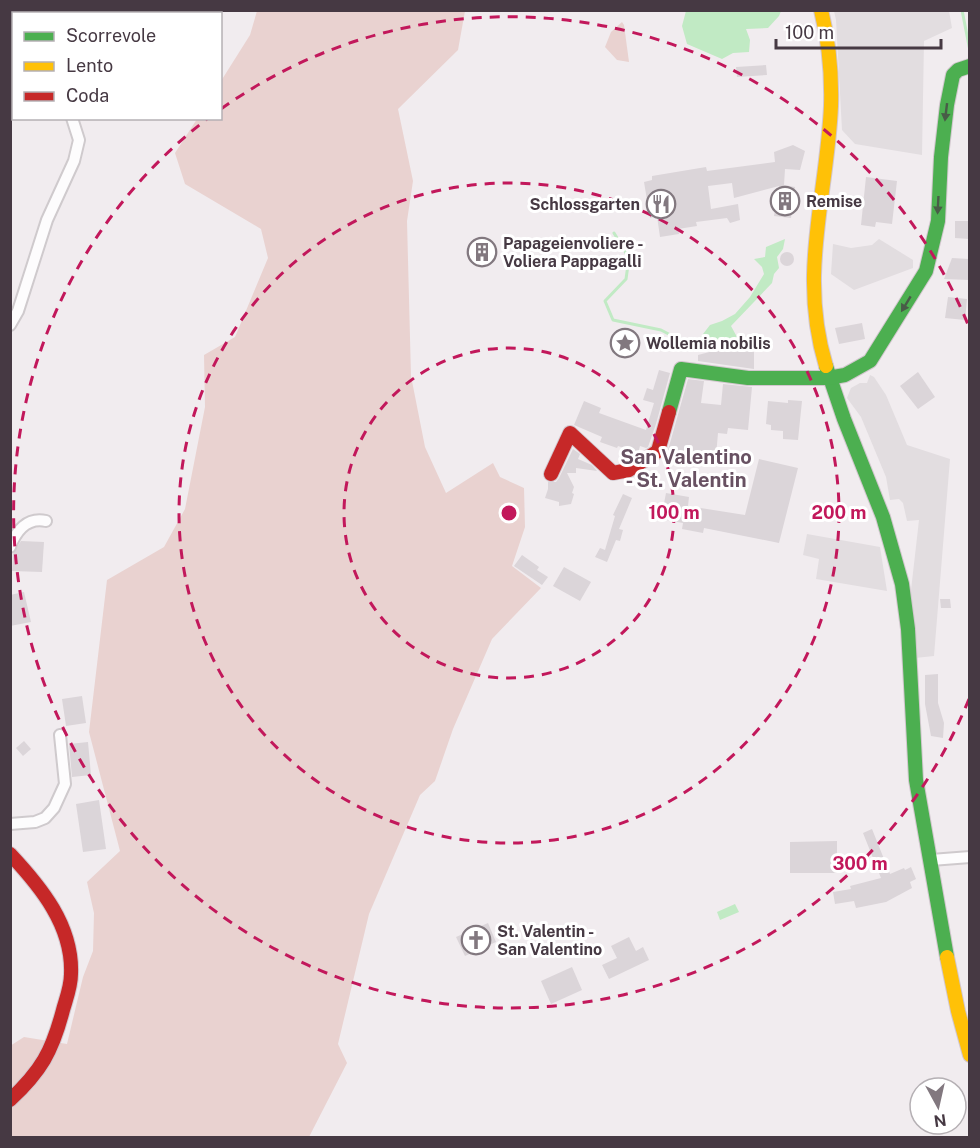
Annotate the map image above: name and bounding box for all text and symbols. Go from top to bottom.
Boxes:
legend [12,12,222,120]
scale bar [776,12,941,50]
text: 100 m [785,22,834,43]
text: Scorrevole [66,25,156,46]
text: Lento [66,55,113,76]
text: Coda [66,85,109,106]
one-way arrow [941,103,951,122]
building icon: Remise [769,185,801,217]
restaurant icon: Schlossgarten [645,188,677,220]
place label: Remise [806,192,862,211]
place label: Schlossgarten [530,195,640,214]
one-way arrow [934,196,943,215]
place label: Papageienvoliere - Voliera Pappagalli [503,234,644,271]
building icon: Papageienvoliere - Voliera Pappagalli [466,236,498,268]
one-way arrow [901,296,912,312]
place icon: Wollemia nobilis [609,327,641,359]
place label: Wollemia nobilis [646,334,771,353]
district label: San Valentino - St. Valentin [620,445,752,492]
text: 100 m [648,502,700,523]
text: 200 m [812,502,866,523]
centre of rings [499,503,519,523]
text: 300 m [832,853,888,874]
place label: St. Valentin - San Valentino [497,922,602,959]
church icon: St. Valentin - San Valentino [460,924,492,956]
north arrow [908,1076,968,1136]
text: N [932,1110,948,1131]

